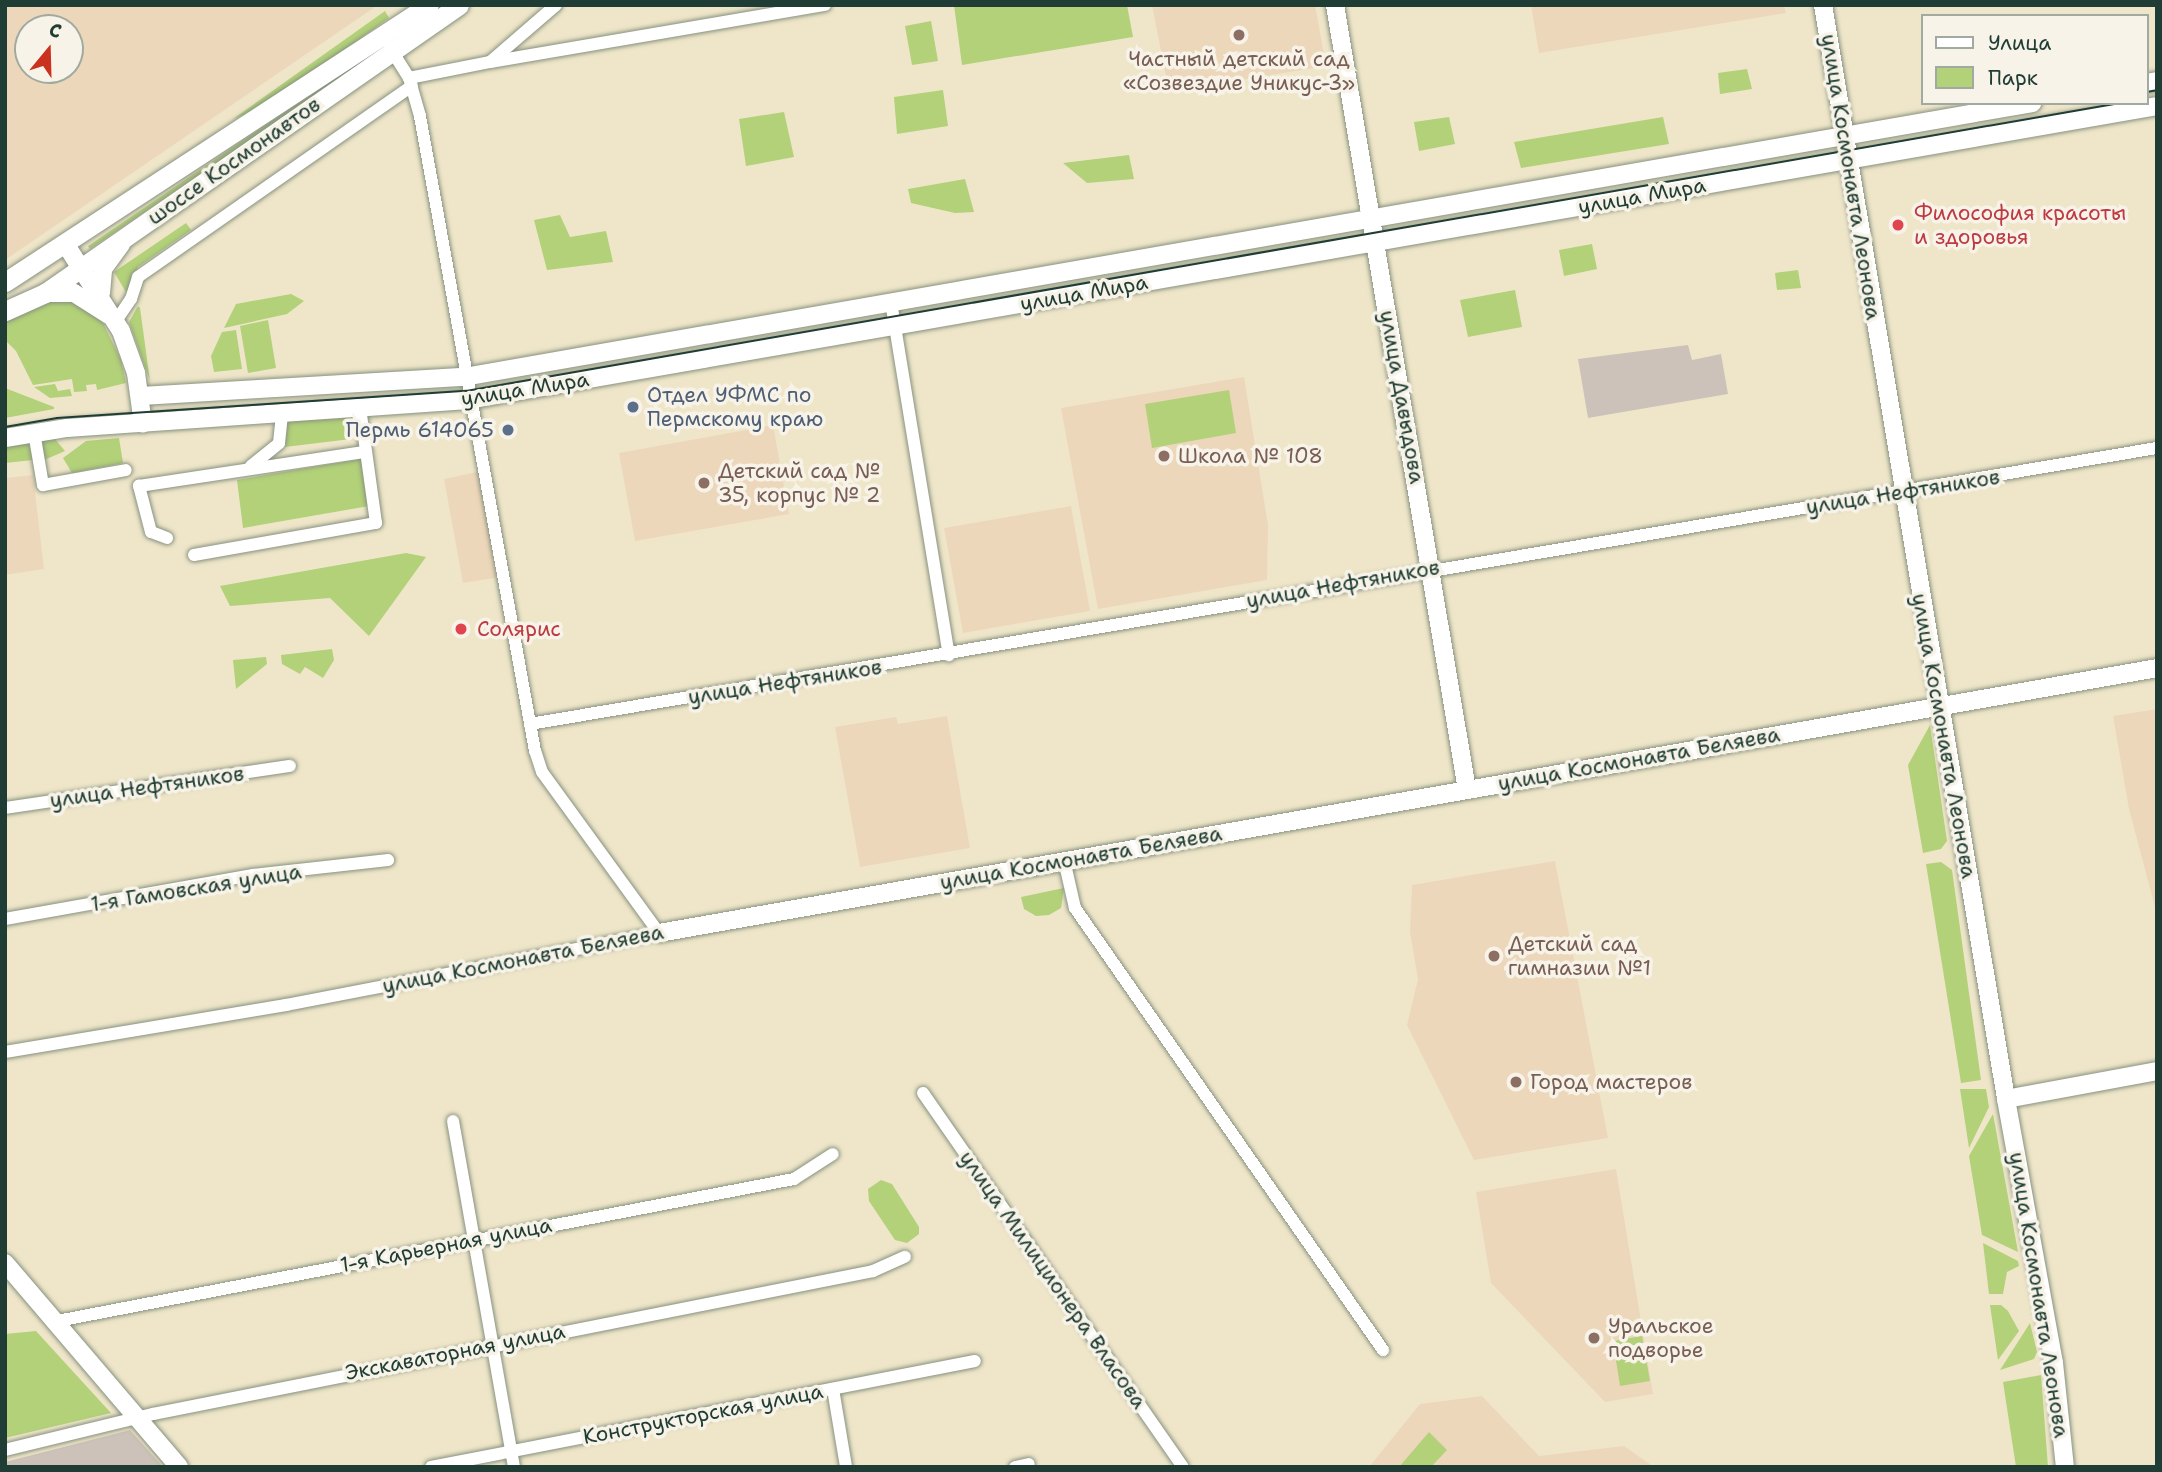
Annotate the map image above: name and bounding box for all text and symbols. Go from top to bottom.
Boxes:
north arrow [14,14,84,84]
legend [1920,14,2148,105]
text: С [46,17,65,44]
marker: Частный детский сад «Созвездие Уникус-3» [1231,27,1247,43]
text: Улица [1988,29,2051,57]
street label: улица Космонавта Леонова [1816,32,1886,322]
place label: Частный детский сад «Созвездие Уникус-3» [1123,46,1355,96]
text: Парк [1988,64,2038,92]
street label: шоссе Космонавтов [143,92,325,230]
street label: улица Мира [1576,172,1708,220]
place label: Философия красоты и здоровья [1914,200,2126,250]
marker: Философия красоты и здоровья [1888,215,1908,235]
street label: улица Мира [1018,269,1150,317]
street label: улица Давыдова [1374,308,1430,486]
street label: улица Мира [459,366,591,412]
place label: Отдел УФМС по Пермскому краю [647,382,824,432]
marker: Отдел УФМС по Пермскому краю [625,399,641,415]
place label: Пермь 614065 [346,417,494,443]
marker: Пермь 614065 [500,422,516,438]
place label: Школа № 108 [1178,443,1323,469]
marker: Школа № 108 [1156,448,1172,464]
place label: Детский сад № 35, корпус № 2 [718,458,880,508]
street label: улица Нефтяников [1804,464,2002,520]
marker: Детский сад № 35, корпус № 2 [696,475,712,491]
street label: улица Нефтяников [1244,555,1442,613]
street label: улица Космонавта Леонова [1907,592,1981,880]
place label: Солярис [477,616,561,642]
marker: Солярис [451,619,471,639]
street label: улица Нефтяников [686,654,884,710]
street label: улица Космонавта Беляева [1496,722,1782,796]
street label: улица Нефтяников [48,761,246,813]
street label: улица Космонавта Беляева [938,821,1224,895]
street label: 1-я Гамовская улица [89,859,303,917]
street label: улица Космонавта Беляева [380,919,666,999]
place label: Детский сад гимназии №1 [1508,931,1651,981]
marker: Детский сад гимназии №1 [1486,948,1502,964]
place label: Город мастеров [1530,1069,1692,1095]
marker: Город мастеров [1508,1074,1524,1090]
street label: улица Милиционера Власова [954,1146,1152,1414]
street label: улица Космонавта Леонова [2004,1150,2074,1440]
street label: 1-я Карьерная улица [338,1212,554,1278]
place label: Уральское подворье [1608,1313,1714,1363]
street label: Экскаваторная улица [343,1318,567,1386]
marker: Уральское подворье [1586,1330,1602,1346]
street label: Конструкторская улица [581,1378,825,1450]

